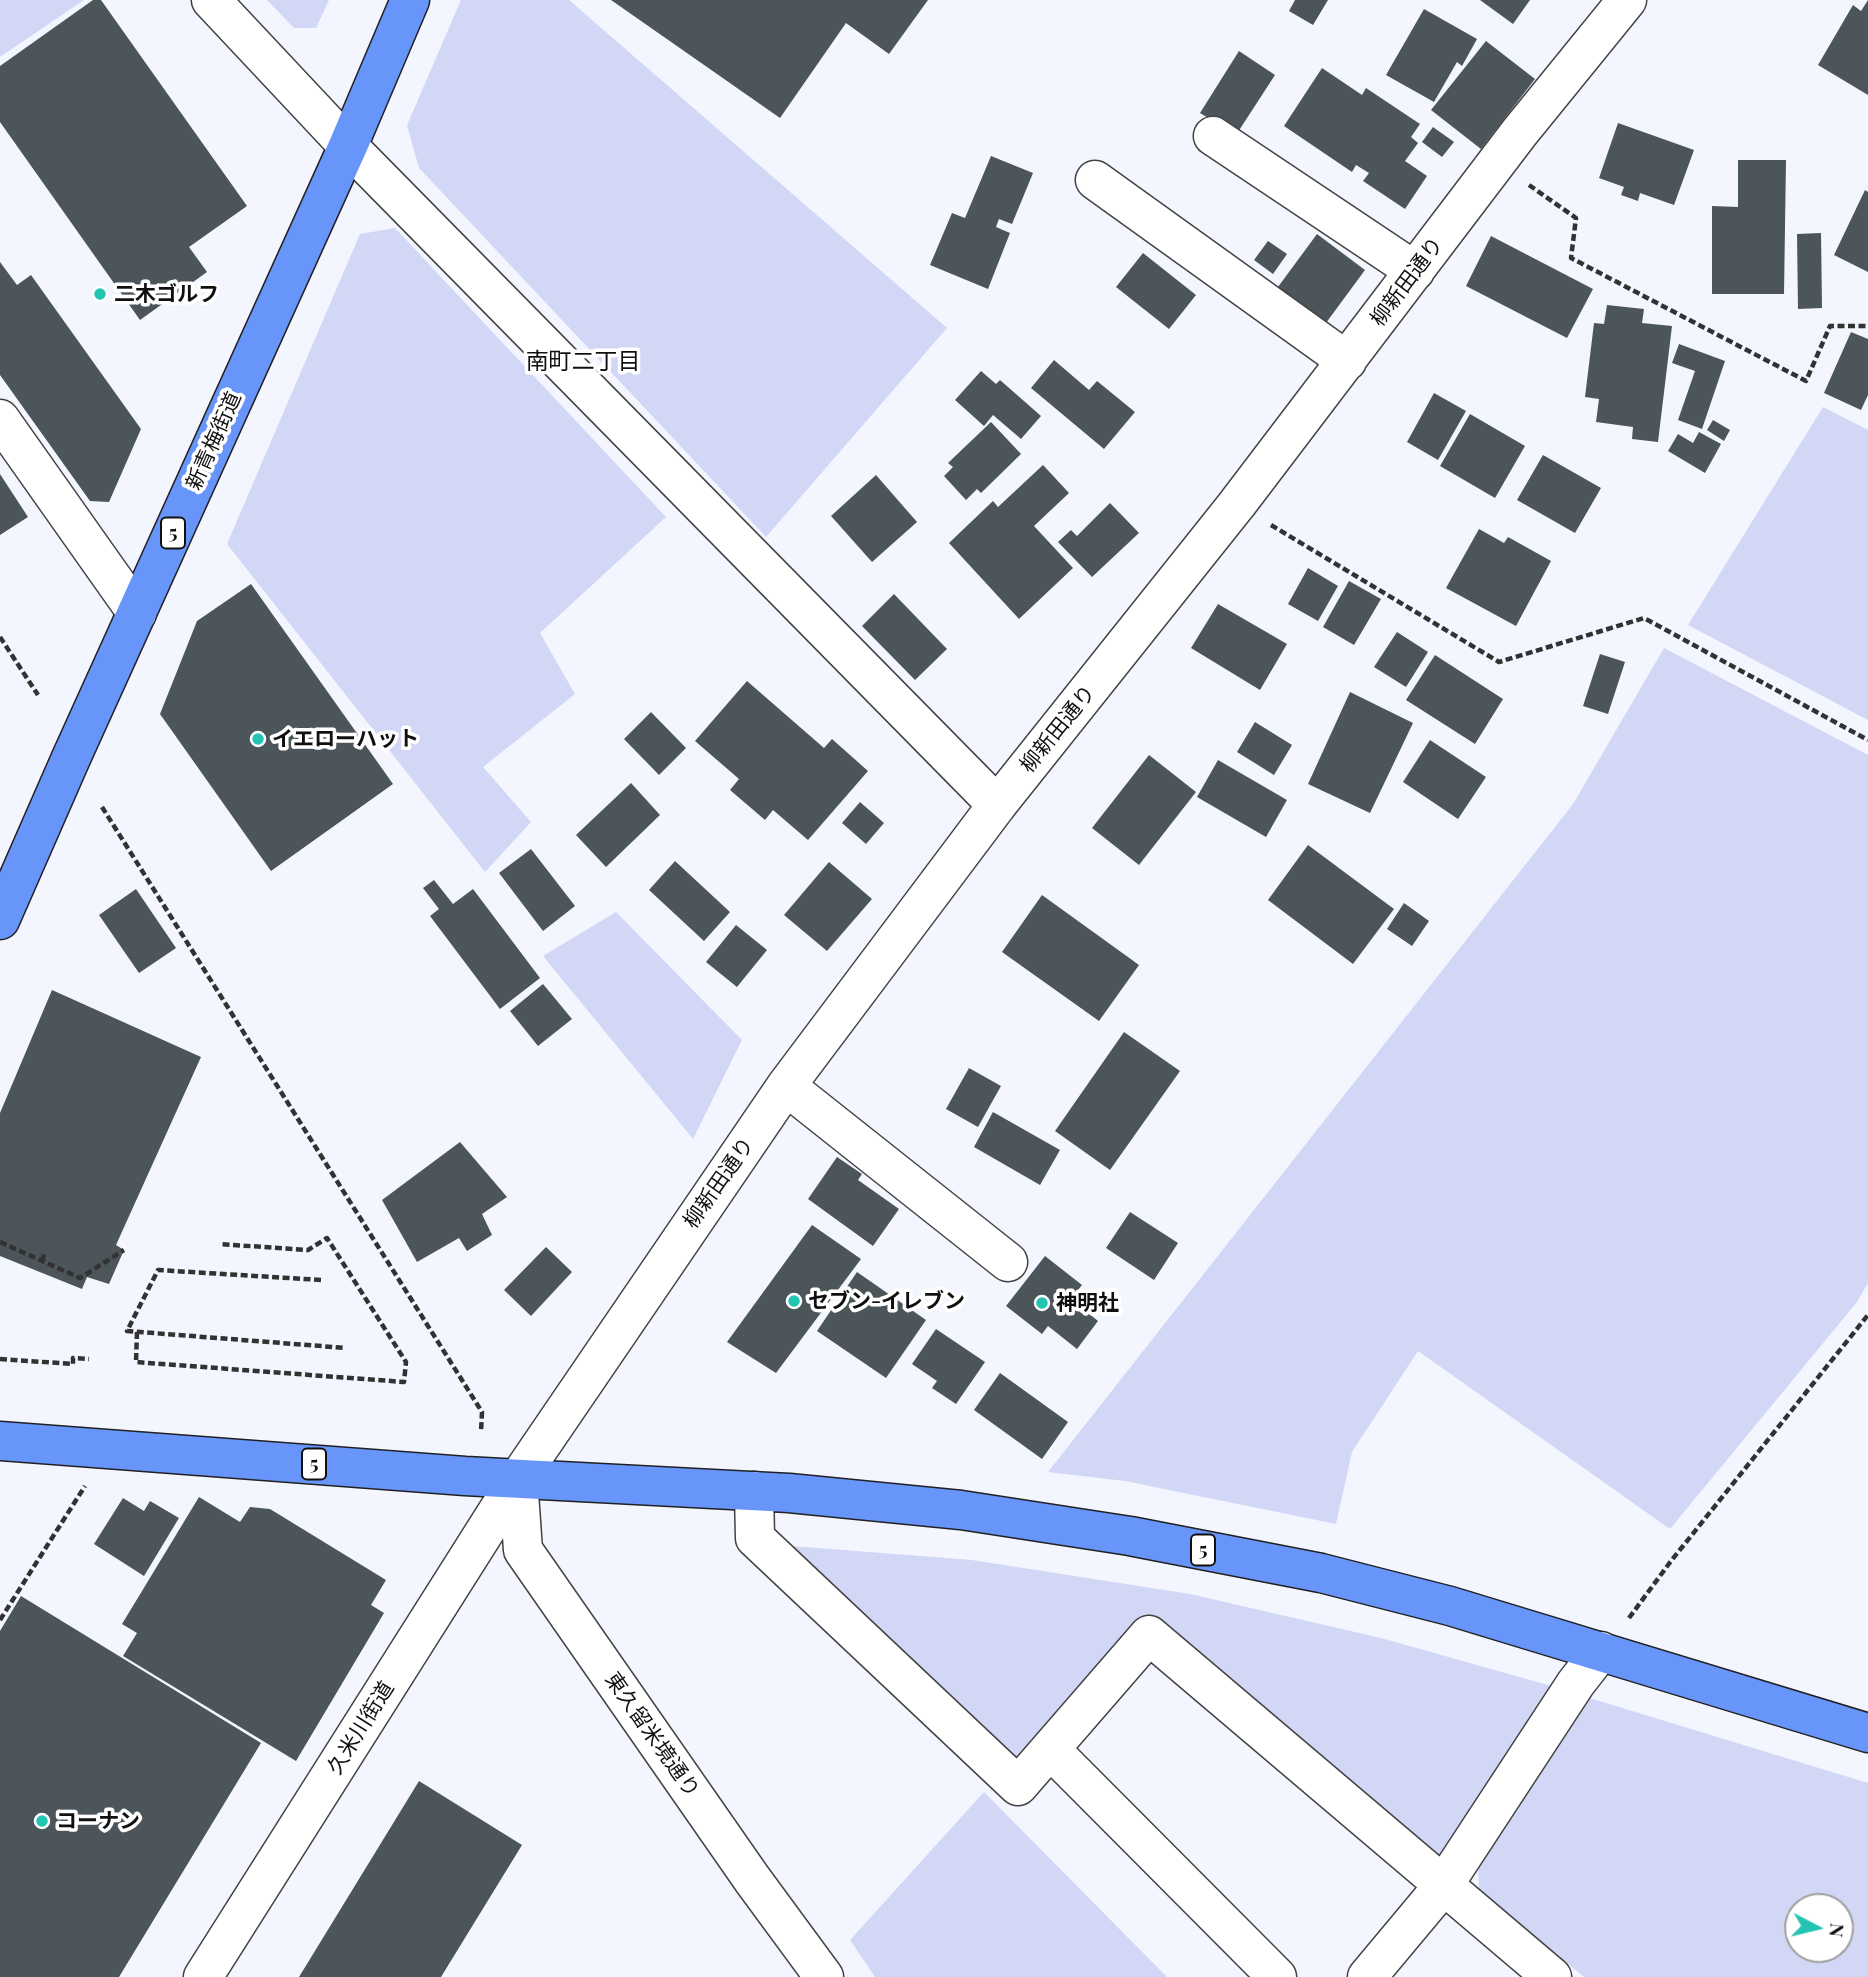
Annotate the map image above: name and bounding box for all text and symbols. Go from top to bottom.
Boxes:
street label: 柳新田通り [1365,232,1449,332]
place label: 二木ゴルフ [114,281,219,307]
marker: 二木ゴルフ [92,286,108,302]
district label: 南町二丁目 [526,348,640,376]
street label: 新青梅街道 [181,388,247,494]
road number: 5 [161,518,185,548]
street label: 柳新田通り [1015,680,1101,778]
place label: イエローハット [272,726,419,752]
marker: イエローハット [250,731,266,747]
street label: 柳新田通り [679,1133,759,1233]
place label: セブン-イレブン [808,1288,965,1314]
place label: 神明社 [1056,1290,1119,1316]
marker: セブン-イレブン [786,1293,802,1309]
marker: 神明社 [1034,1295,1050,1311]
road number: 5 [302,1448,326,1480]
road number: 5 [1191,1534,1215,1566]
street label: 東久留米境通り [600,1668,704,1802]
street label: 久米川街道 [322,1677,400,1779]
place label: コーナン [56,1808,140,1834]
marker: コーナン [34,1813,50,1829]
north arrow [1784,1893,1854,1963]
text: N [1824,1922,1852,1939]

